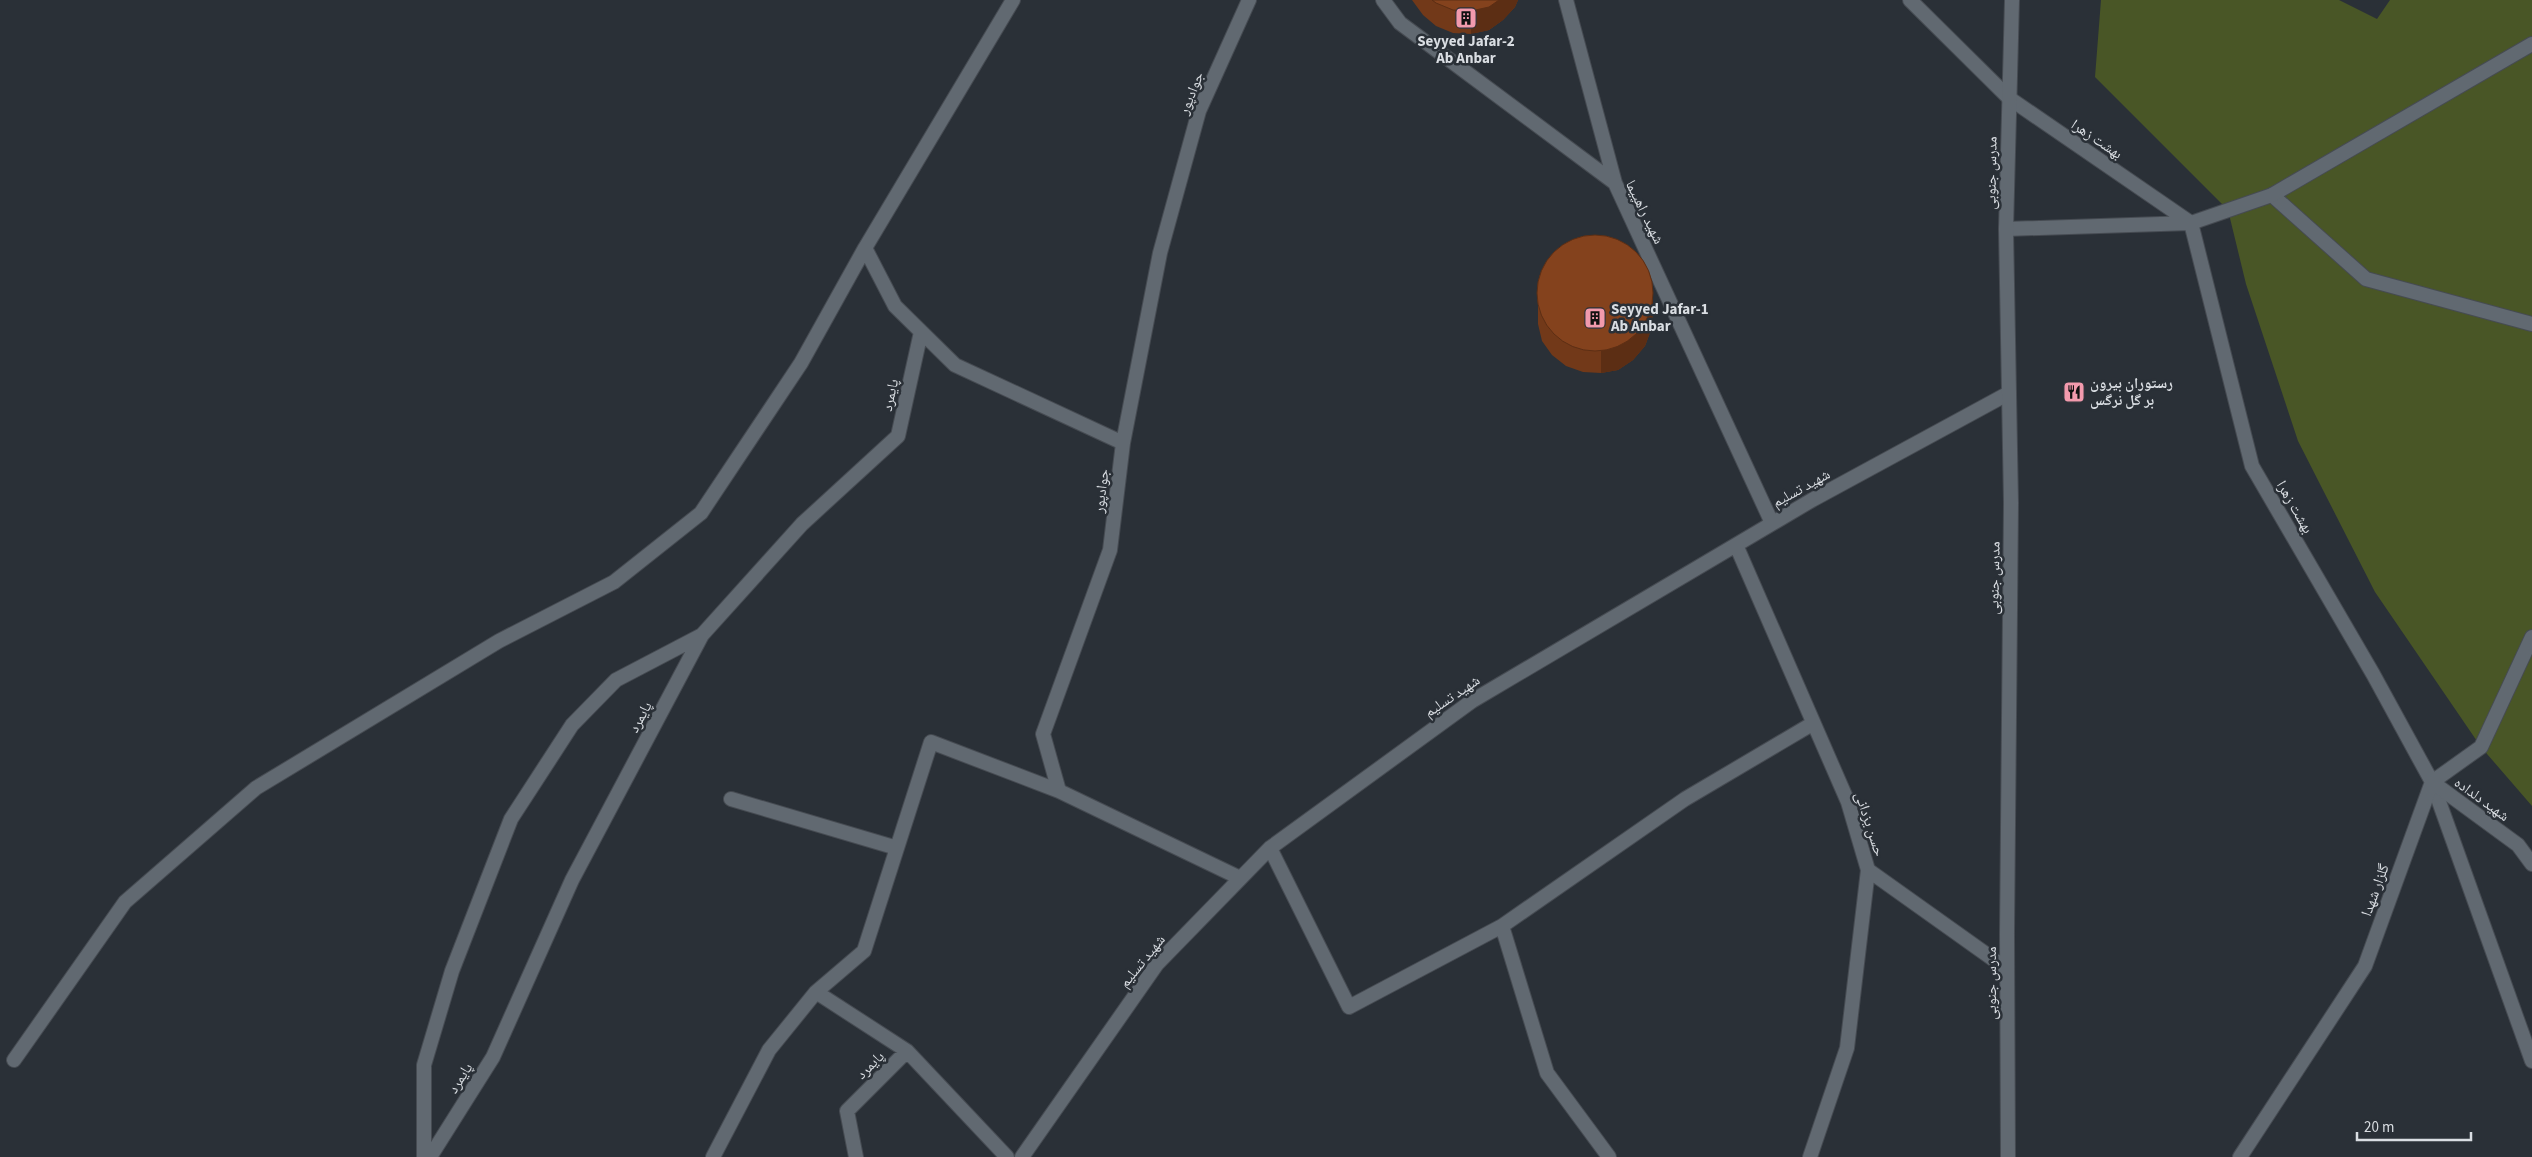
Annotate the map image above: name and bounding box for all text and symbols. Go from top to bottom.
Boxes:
building icon: Seyyed Jafar-2 Ab Anbar [1454,6,1478,30]
place label: Seyyed Jafar-2 Ab Anbar [1417,31,1515,69]
street label: جوادپور [1173,68,1210,119]
street label: بهشت زهرا [2067,114,2127,164]
street label: مدرس جنوبی [1980,136,2003,210]
street label: شهید راهپیما [1620,177,1669,248]
place label: Seyyed Jafar-1 Ab Anbar [1610,299,1709,337]
building icon: Seyyed Jafar-1 Ab Anbar [1583,306,1607,330]
place label: رستوران بیرون بر گل نرگس [2090,373,2173,411]
street label: پایمرد [877,377,904,413]
restaurant icon: رستوران بیرون بر گل نرگس [2062,380,2086,404]
street label: شهید تسلیم [1769,464,1834,513]
street label: جوادپور [1088,467,1115,515]
street label: بهشت زهرا [2271,477,2318,538]
street label: مدرس جنوبی [1983,541,2006,615]
street label: شهید تسلیم [1420,670,1484,723]
street label: پایمرد [624,698,657,737]
street label: شهید دلداده [2450,772,2514,827]
street label: حسن یزدانی [1849,789,1890,860]
street label: گلزار شهدا [2356,861,2395,919]
street label: شهید تسلیم [1114,930,1171,992]
street label: مدرس جنوبی [1981,946,2002,1020]
street label: پایمرد [851,1046,889,1084]
street label: پایمرد [443,1059,478,1098]
scale bar [2357,1110,2471,1142]
text: 20 m [2364,1117,2394,1138]

